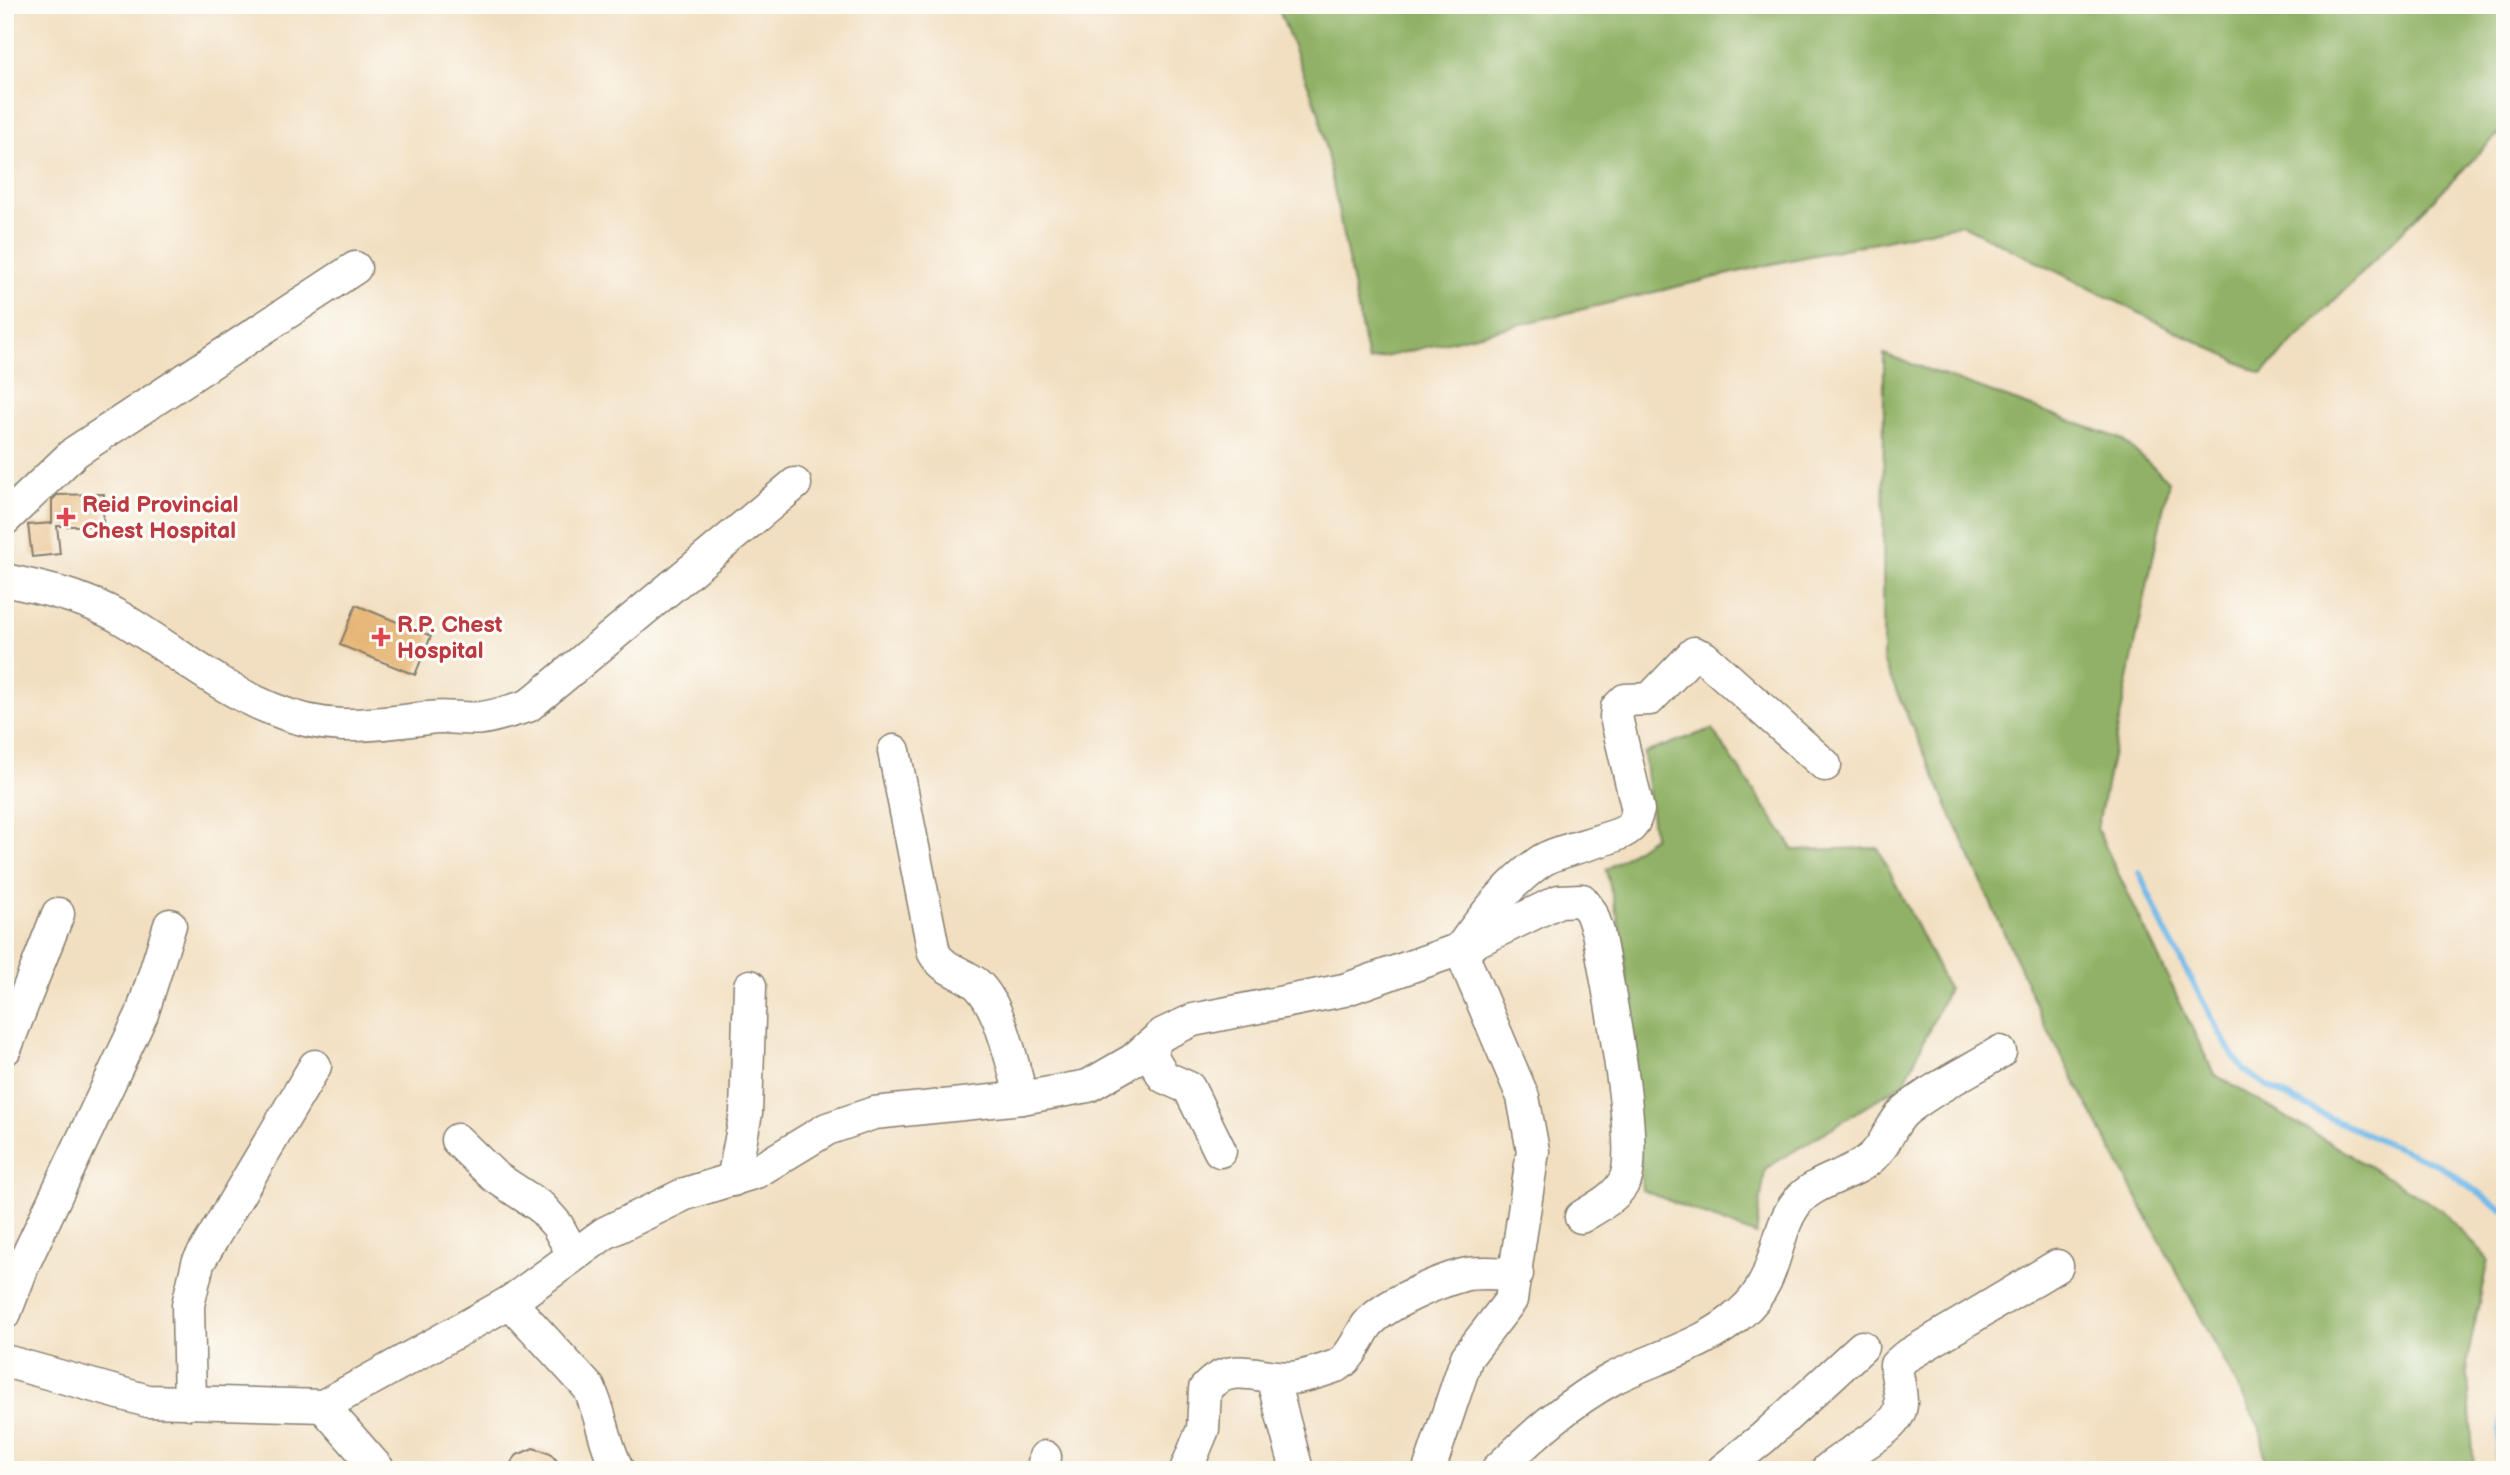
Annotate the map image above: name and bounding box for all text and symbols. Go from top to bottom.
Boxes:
place label: Reid Provincial Chest Hospital [82,491,239,545]
marker: Reid Provincial Chest Hospital [56,507,76,527]
place label: R.P. Chest Hospital [397,611,503,665]
marker: R.P. Chest Hospital [371,627,391,647]

